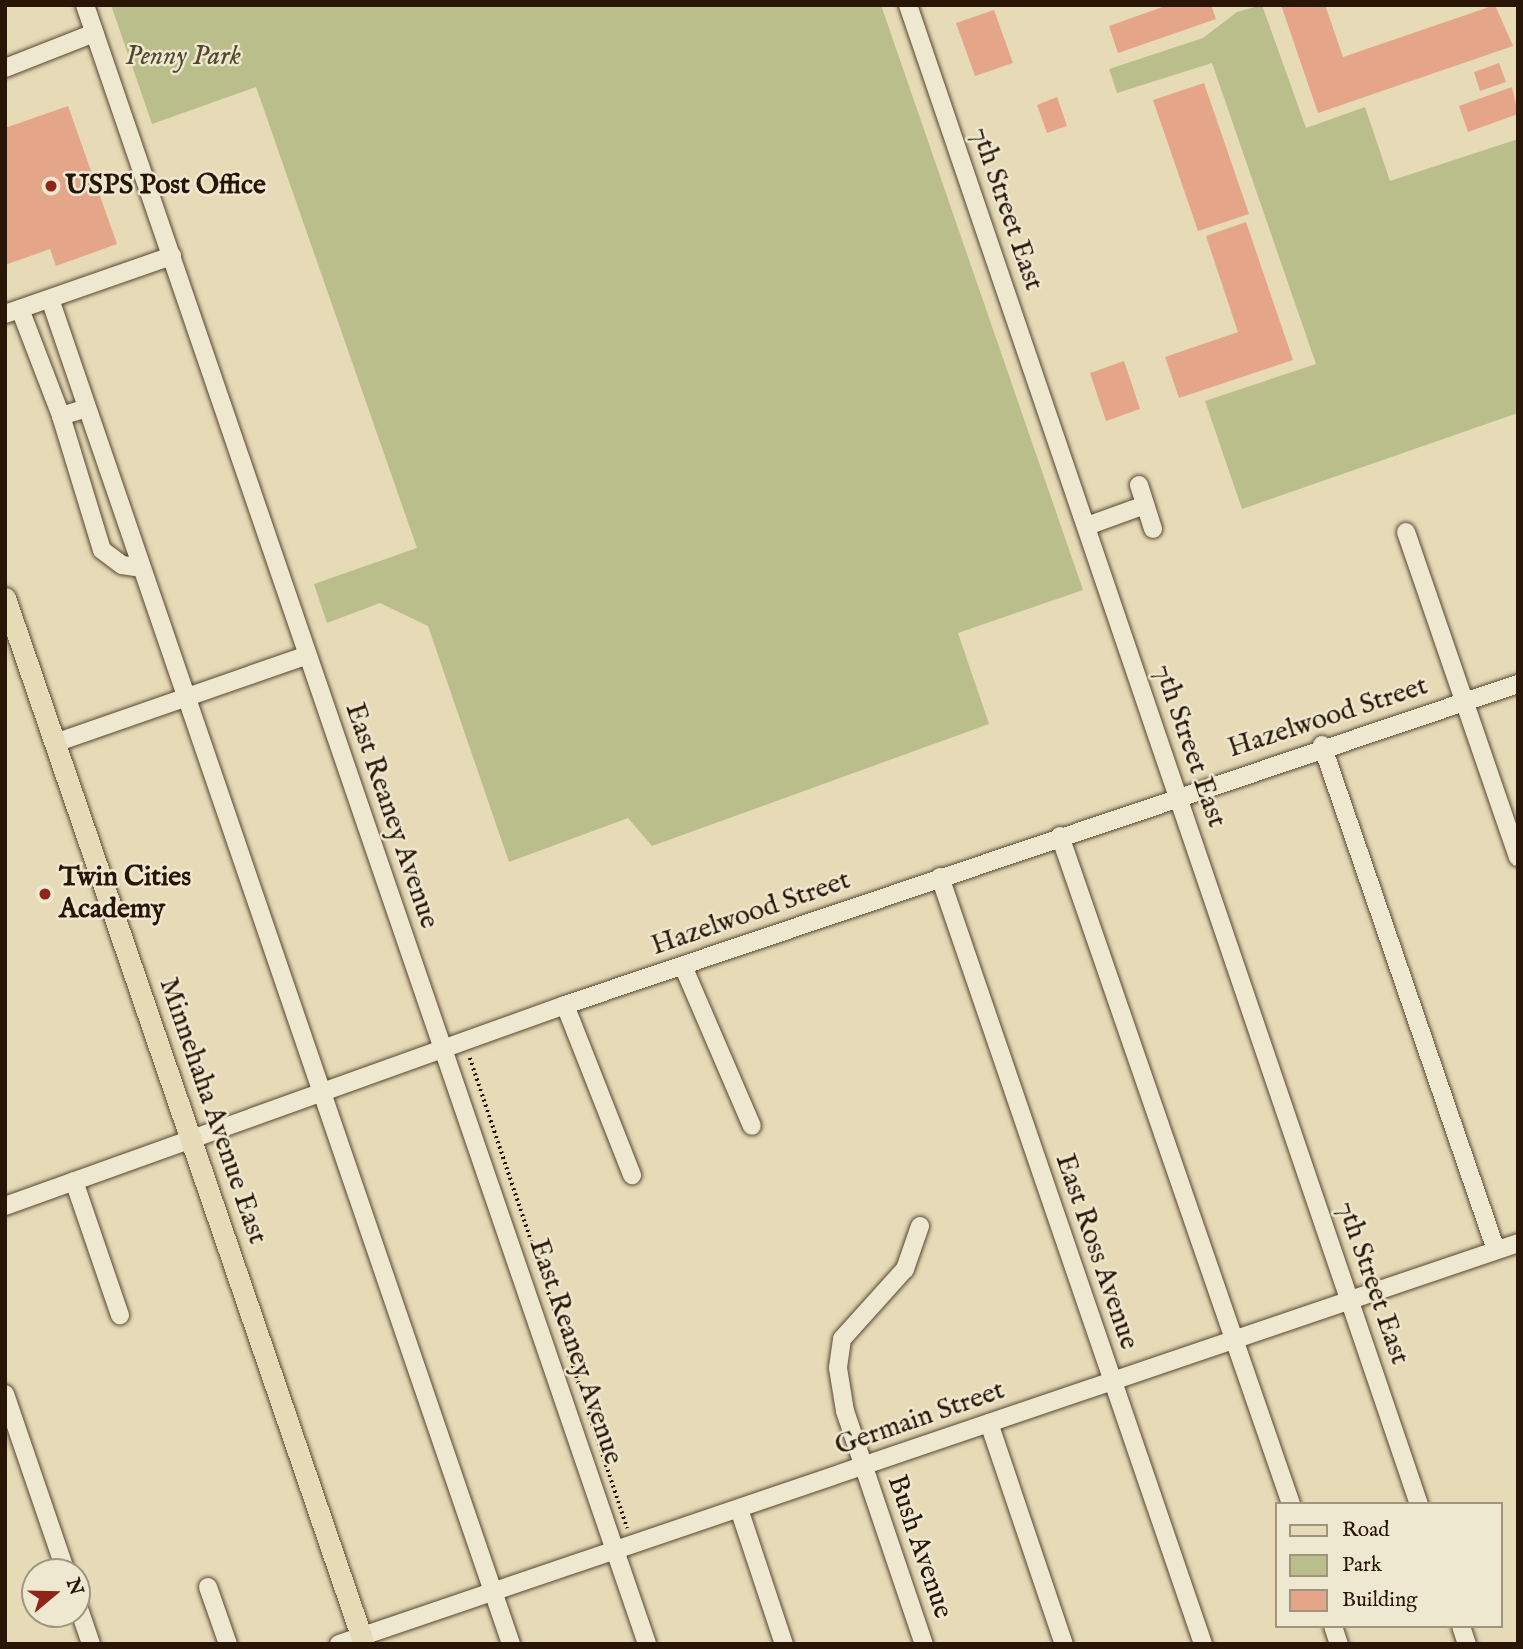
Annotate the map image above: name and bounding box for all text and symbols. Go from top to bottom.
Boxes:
park label: Penny Park [125,40,241,74]
street label: 7th Street East [962,123,1050,295]
place label: USPS Post Office [65,169,266,203]
marker: USPS Post Office [43,178,59,194]
street label: 7th Street East [1145,660,1233,832]
street label: Hazelwood Street [1224,670,1432,766]
street label: East Reaney Avenue [337,699,445,933]
place label: Twin Cities Academy [59,861,191,927]
street label: Hazelwood Street [647,864,855,964]
marker: Twin Cities Academy [37,886,53,902]
street label: Minnehaha Avenue East [151,974,273,1248]
street label: East Ross Avenue [1047,1150,1145,1354]
street label: 7th Street East [1328,1197,1416,1369]
street label: East Reaney Avenue [521,1235,629,1469]
street label: Germain Street [831,1374,1009,1464]
street label: Bush Avenue [879,1471,959,1623]
legend [1274,1502,1502,1628]
text: Road [1342,1517,1389,1544]
text: Park [1342,1552,1382,1579]
north arrow [21,1558,91,1628]
text: N [60,1575,88,1598]
text: Building [1342,1587,1417,1614]

